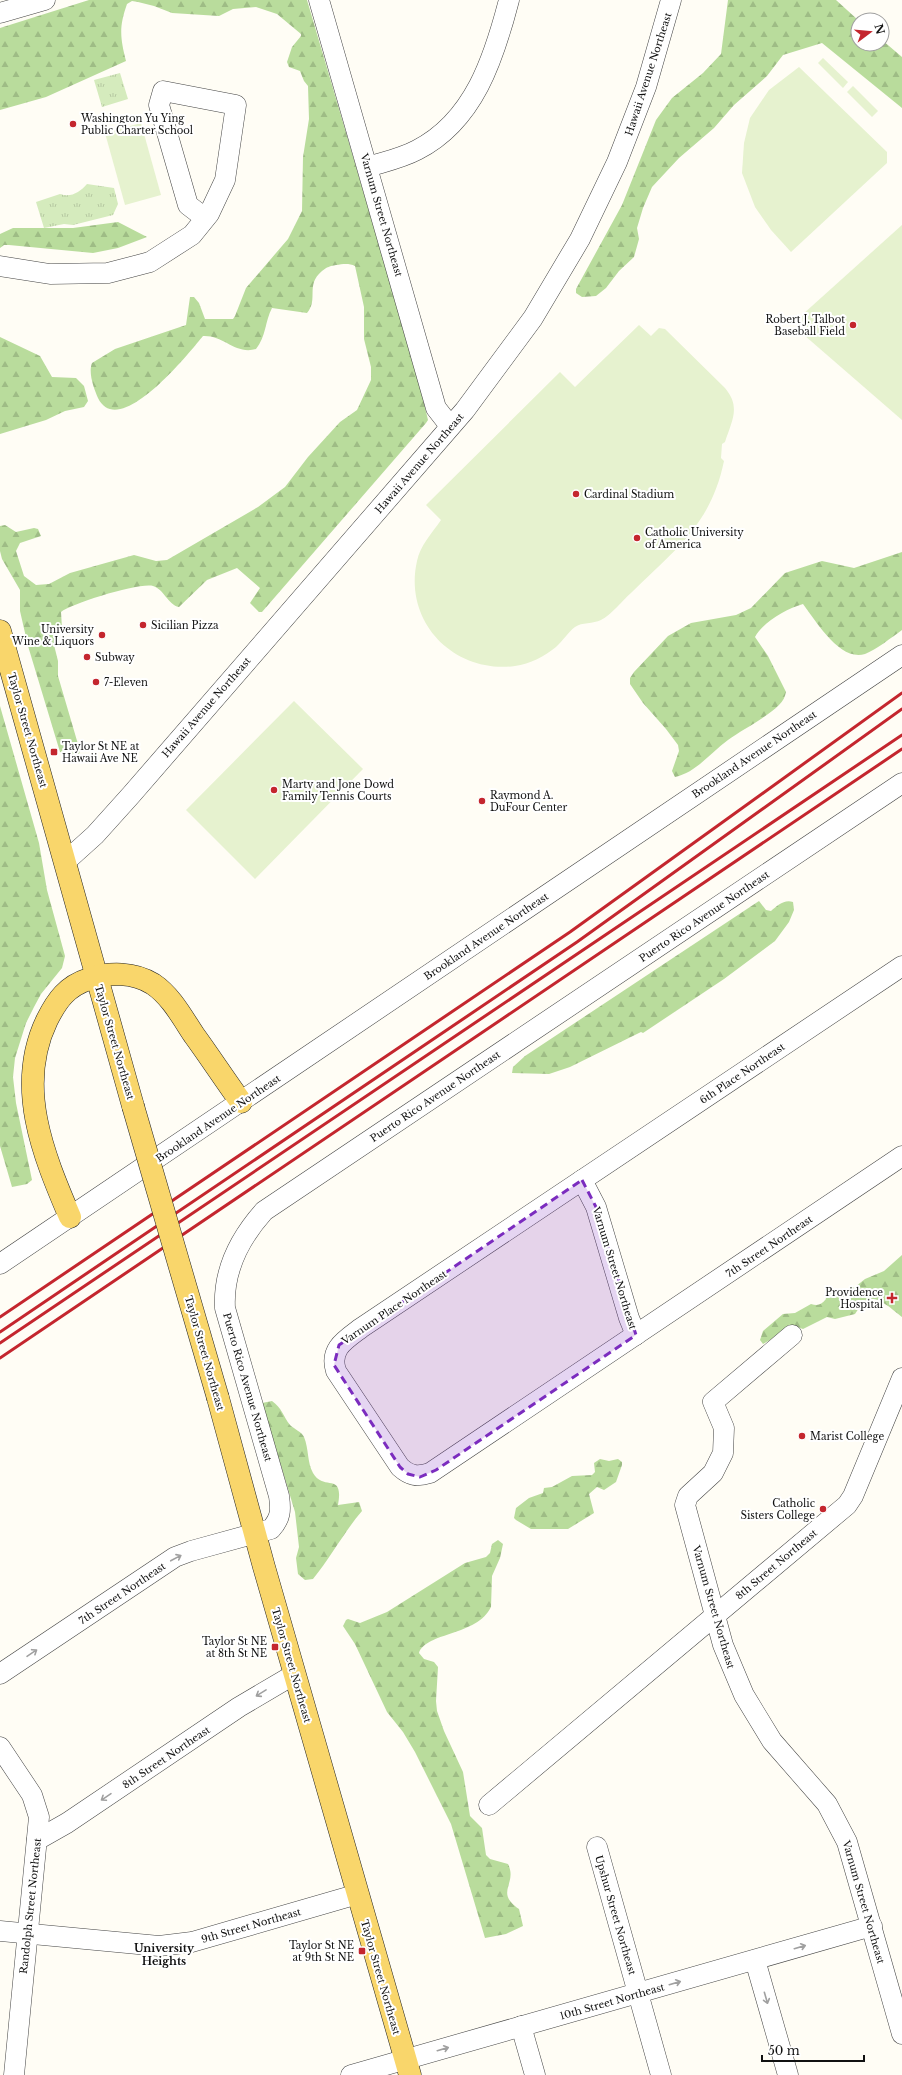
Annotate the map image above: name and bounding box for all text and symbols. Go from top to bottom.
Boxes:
street label: Hawaii Avenue Northeast [622,11,675,138]
north arrow [850,12,890,52]
text: N [871,22,888,37]
place label: Washington Yu Ying Public Charter School [80,112,193,137]
marker: Washington Yu Ying Public Charter School [68,119,78,129]
street label: Varnum Street Northeast [357,151,405,278]
place label: Robert J. Talbot Baseball Field [765,313,845,338]
marker: Robert J. Talbot Baseball Field [848,320,858,330]
street label: Hawaii Avenue Northeast [372,410,467,516]
place label: Cardinal Stadium [584,488,675,501]
marker: Cardinal Stadium [571,489,581,499]
place label: Catholic University of America [645,526,744,551]
marker: Catholic University of America [632,533,642,543]
place label: Sicilian Pizza [151,619,219,632]
marker: Sicilian Pizza [138,620,148,630]
place label: University Wine & Liquors [11,623,95,648]
marker: University Wine & Liquors [97,630,107,640]
place label: Subway [95,651,135,664]
marker: Subway [82,652,92,662]
street label: Hawaii Avenue Northeast [159,654,254,760]
street label: Taylor Street Northeast [5,671,50,789]
place label: 7-Eleven [104,676,148,689]
marker: 7-Eleven [91,677,101,687]
street label: Brookland Avenue Northeast [689,708,819,801]
place label: Taylor St NE at Hawaii Ave NE [62,740,140,765]
marker: Taylor St NE at Hawaii Ave NE [49,747,59,757]
place label: Marty and Jone Dowd Family Tennis Courts [282,778,394,803]
marker: Marty and Jone Dowd Family Tennis Courts [269,785,279,795]
place label: Raymond A. DuFour Center [490,789,568,814]
marker: Raymond A. DuFour Center [477,796,487,806]
street label: Puerto Rico Avenue Northeast [637,868,772,965]
street label: Brookland Avenue Northeast [421,890,551,983]
street label: Taylor Street Northeast [92,983,137,1101]
street label: 6th Place Northeast [697,1040,787,1107]
street label: Puerto Rico Avenue Northeast [368,1048,503,1145]
street label: Brookland Avenue Northeast [153,1072,283,1165]
street label: Varnum Street Northeast [589,1204,639,1331]
street label: 7th Street Northeast [723,1212,815,1280]
street label: Varnum Place Northeast [338,1267,450,1348]
place label: Providence Hospital [825,1286,883,1311]
marker: Providence Hospital [886,1292,898,1304]
street label: Taylor Street Northeast [182,1294,227,1412]
street label: Puerto Rico Avenue Northeast [220,1311,275,1463]
place label: Marist College [810,1430,885,1443]
marker: Marist College [797,1431,807,1441]
place label: Catholic Sisters College [740,1497,816,1522]
marker: Catholic Sisters College [818,1504,828,1514]
street label: 8th Street Northeast [733,1526,820,1602]
street label: Varnum Street Northeast [689,1543,737,1670]
one-way arrow [170,1553,182,1561]
street label: 7th Street Northeast [76,1559,168,1627]
street label: Taylor Street Northeast [269,1606,314,1724]
place label: Taylor St NE at 8th St NE [202,1635,267,1660]
marker: Taylor St NE at 8th St NE [270,1642,280,1652]
one-way arrow [27,1649,38,1657]
one-way arrow [255,1690,267,1698]
street label: 8th Street Northeast [120,1723,213,1792]
one-way arrow [101,1793,112,1801]
street label: Randolph Street Northeast [17,1837,44,1975]
street label: Varnum Street Northeast [839,1838,887,1965]
street label: Upshur Street Northeast [592,1854,639,1977]
street label: 9th Street Northeast [200,1905,303,1946]
street label: Taylor Street Northeast [358,1918,403,2036]
place label: Taylor St NE at 9th St NE [289,1939,354,1964]
district label: University Heights [134,1941,195,1968]
one-way arrow [794,1943,807,1950]
marker: Taylor St NE at 9th St NE [357,1946,367,1956]
one-way arrow [669,1978,682,1986]
street label: 10th Street Northeast [558,1980,666,2023]
one-way arrow [763,1991,770,2004]
scale bar [762,2037,864,2063]
text: 50 m [768,2043,800,2058]
one-way arrow [436,2045,449,2052]

